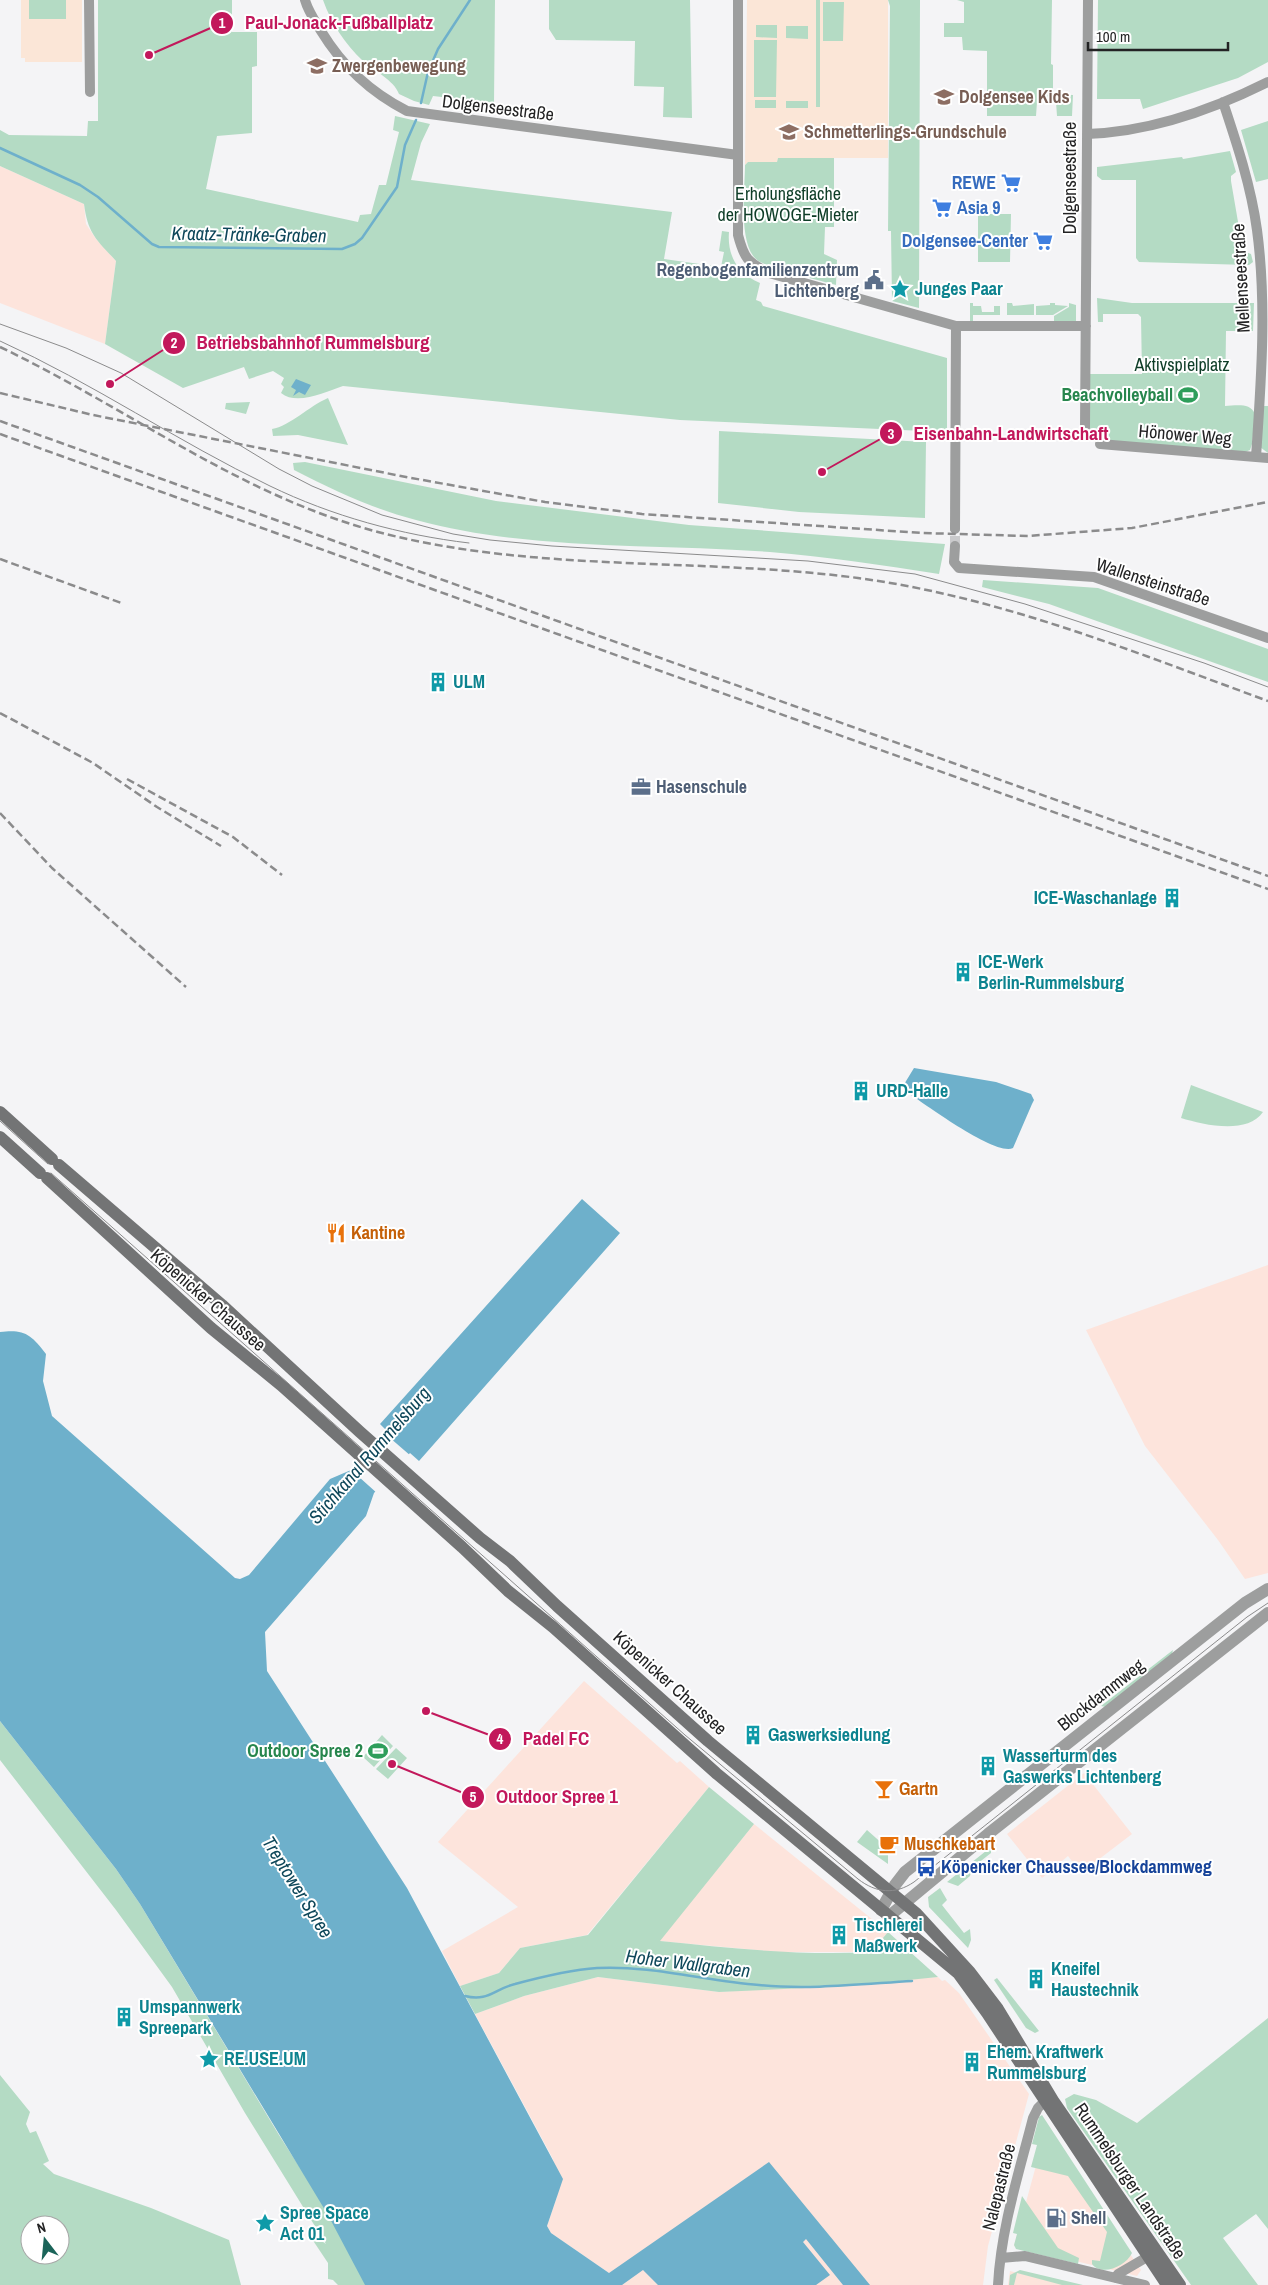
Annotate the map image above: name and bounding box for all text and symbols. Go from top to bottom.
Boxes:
callout: Paul-Jonack-Fußballplatz [210,6,442,40]
text: Paul-Jonack-Fußballplatz [245,9,433,35]
text: 1 [219,12,226,33]
scale bar [1088,20,1228,52]
text: 100 m [1096,26,1130,47]
place label: Zwergenbewegung [332,53,466,78]
school or university icon: Zwergenbewegung [306,55,328,77]
place label: Dolgensee Kids [959,84,1070,109]
school or university icon: Dolgensee Kids [933,86,955,108]
street label: Dolgenseestraße [441,88,555,127]
place label: Schmetterlings-Grundschule [804,119,1007,144]
school or university icon: Schmetterlings-Grundschule [778,121,800,143]
street label: Dolgenseestraße [1057,122,1082,234]
place label: REWE [952,170,996,195]
supermarket icon: REWE [1000,172,1022,194]
park label: Erholungsfläche der HOWOGE-Mieter [717,181,859,227]
place label: Asia 9 [957,195,1001,220]
supermarket icon: Asia 9 [931,197,953,219]
water label: Kraatz-Tränke-Graben [171,220,327,248]
street label: Mellenseestraße [1225,223,1256,333]
place label: Dolgensee-Center [902,228,1028,253]
supermarket icon: Dolgensee-Center [1032,230,1054,252]
place label: Regenbogenfamilienzentrum Lichtenberg [656,257,859,303]
public building icon: Regenbogenfamilienzentrum Lichtenberg [863,269,885,291]
place label: Junges Paar [915,276,1003,301]
place icon: Junges Paar [889,278,911,300]
callout: Betriebsbahnhof Rummelsburg [161,326,439,360]
text: Betriebsbahnhof Rummelsburg [197,329,430,355]
text: 2 [171,332,178,353]
park label: Aktivspielplatz [1133,352,1230,377]
place label: Beachvolleyball [1061,382,1173,407]
sports icon: Beachvolleyball [1177,384,1199,406]
callout: Eisenbahn-Landwirtschaft [879,416,1119,450]
street label: Hönower Weg [1137,418,1233,451]
text: Eisenbahn-Landwirtschaft [914,420,1108,446]
text: 3 [888,423,895,444]
street label: Wallensteinstraße [1093,551,1213,612]
place label: ULM [453,669,485,694]
building icon: ULM [427,671,449,693]
place label: Hasenschule [656,774,747,799]
office icon: Hasenschule [630,776,652,798]
place label: ICE-Waschanlage [1034,885,1157,910]
building icon: ICE-Waschanlage [1161,887,1183,909]
place label: ICE-Werk Berlin-Rummelsburg [978,949,1124,995]
building icon: ICE-Werk Berlin-Rummelsburg [952,961,974,983]
place label: URD-Halle [876,1078,948,1103]
building icon: URD-Halle [850,1080,872,1102]
place label: Kantine [351,1220,405,1245]
restaurant icon: Kantine [325,1222,347,1244]
street label: Köpenicker Chaussee [145,1243,271,1357]
water label: Stichkanal Rummelsburg [302,1381,436,1529]
street label: Köpenicker Chaussee [608,1625,733,1741]
street label: Blockdammweg [1052,1652,1150,1737]
callout: Padel FC [488,1722,599,1756]
place label: Gaswerksiedlung [768,1722,890,1747]
building icon: Gaswerksiedlung [742,1724,764,1746]
text: Padel FC [523,1725,589,1751]
text: 4 [497,1728,504,1749]
place label: Outdoor Spree 2 [247,1738,363,1763]
sports icon: Outdoor Spree 2 [367,1740,389,1762]
place label: Wasserturm des Gaswerks Lichtenberg [1003,1743,1161,1789]
building icon: Wasserturm des Gaswerks Lichtenberg [977,1755,999,1777]
place label: Gartn [899,1776,938,1801]
bar icon: Gartn [873,1778,895,1800]
callout: Outdoor Spree 1 [461,1780,628,1814]
text: Outdoor Spree 1 [496,1783,618,1809]
text: 5 [470,1786,477,1807]
water label: Treptower Spree [256,1831,340,1943]
place label: Muschkebart [904,1831,995,1856]
cafe icon: Muschkebart [878,1833,900,1855]
place label: Köpenicker Chaussee/Blockdammweg [941,1854,1212,1879]
bus stop icon: Köpenicker Chaussee/Blockdammweg [915,1856,937,1878]
place label: Tischlerei Maßwerk [854,1912,923,1958]
building icon: Tischlerei Maßwerk [828,1924,850,1946]
water label: Hoher Wallgraben [624,1942,752,1984]
place label: Kneifel Haustechnik [1051,1956,1140,2002]
building icon: Kneifel Haustechnik [1025,1968,1047,1990]
place label: Umspannwerk Spreepark [139,1994,241,2040]
building icon: Umspannwerk Spreepark [113,2006,135,2028]
place label: Ehem. Kraftwerk Rummelsburg [987,2039,1104,2085]
place label: RE.USE.UM [224,2046,306,2071]
place icon: RE.USE.UM [198,2048,220,2070]
building icon: Ehem. Kraftwerk Rummelsburg [961,2051,983,2073]
street label: Rummelsburger Landstraße [1069,2098,1192,2264]
street label: Nalepastraße [976,2141,1021,2233]
place label: Spree Space Act 01 [280,2200,369,2246]
place label: Shell [1071,2205,1106,2230]
fuel station icon: Shell [1045,2207,1067,2229]
place icon: Spree Space Act 01 [254,2212,276,2234]
north arrow [20,2215,70,2265]
text: N [35,2218,48,2237]

